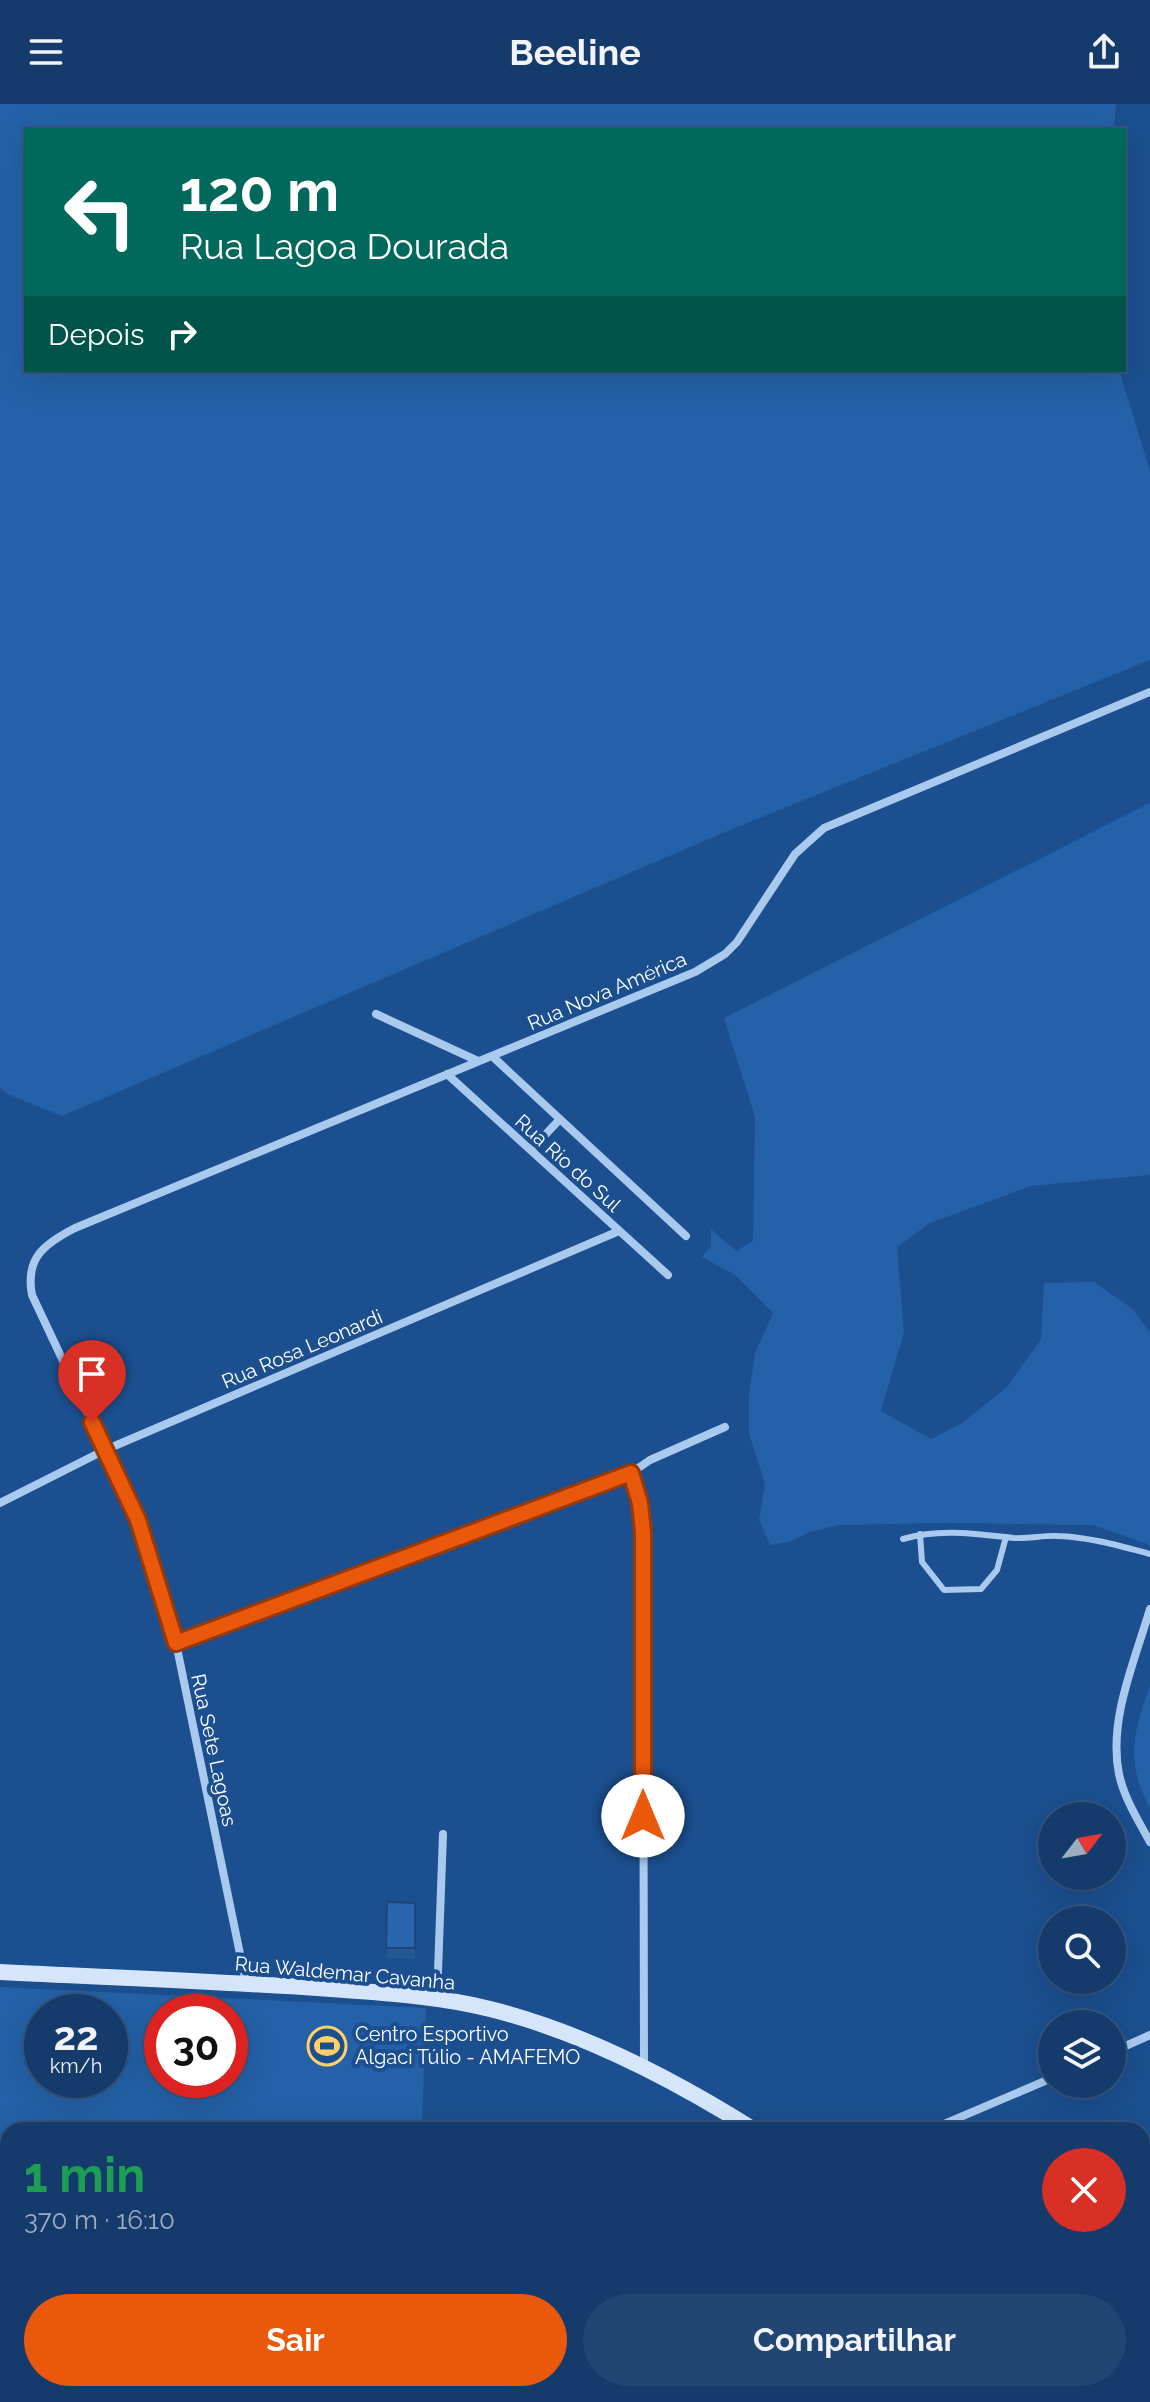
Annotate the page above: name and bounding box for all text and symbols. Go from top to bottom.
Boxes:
icon: menu [24,30,68,74]
icon: share [1082,30,1126,74]
text: Beeline [509,31,641,73]
text: 120 m [180,158,339,224]
icon: left [48,160,152,264]
text: Rua Lagoa Dourada [180,225,509,267]
icon: right [160,312,204,356]
text: Depois [48,317,144,352]
street label: Rua Nova América [524,947,690,1035]
street label: Rua Rio do Sul [510,1109,626,1217]
street label: Rua Rosa Leonardi [218,1304,386,1394]
pin [58,1340,126,1422]
icon: arrive [70,1352,114,1396]
street label: Rua Sete Lagoas [186,1672,242,1828]
position arrow [601,1774,685,1858]
north arrow [1038,1802,1126,1890]
map controls [1038,1802,1126,2098]
button: search [1038,1906,1126,1994]
street label: Rua Waldemar Cavanha [234,1951,456,1995]
speed limit sign: 30 [144,1994,248,2098]
button: layers [1038,2010,1126,2098]
text: 22 [53,2012,99,2059]
place label: Centro Esportivo Algaci Túlio - AMAFEMO [355,2022,580,2069]
sports icon: Centro Esportivo Algaci Túlio - AMAFEMO [306,2025,348,2067]
text: km/h [50,2054,102,2078]
text: 1 min [24,2147,145,2203]
button: close [1042,2148,1126,2232]
text: 370 m · 16:10 [24,2205,175,2235]
button: Sair [24,2294,567,2386]
button: Compartilhar [583,2294,1126,2386]

